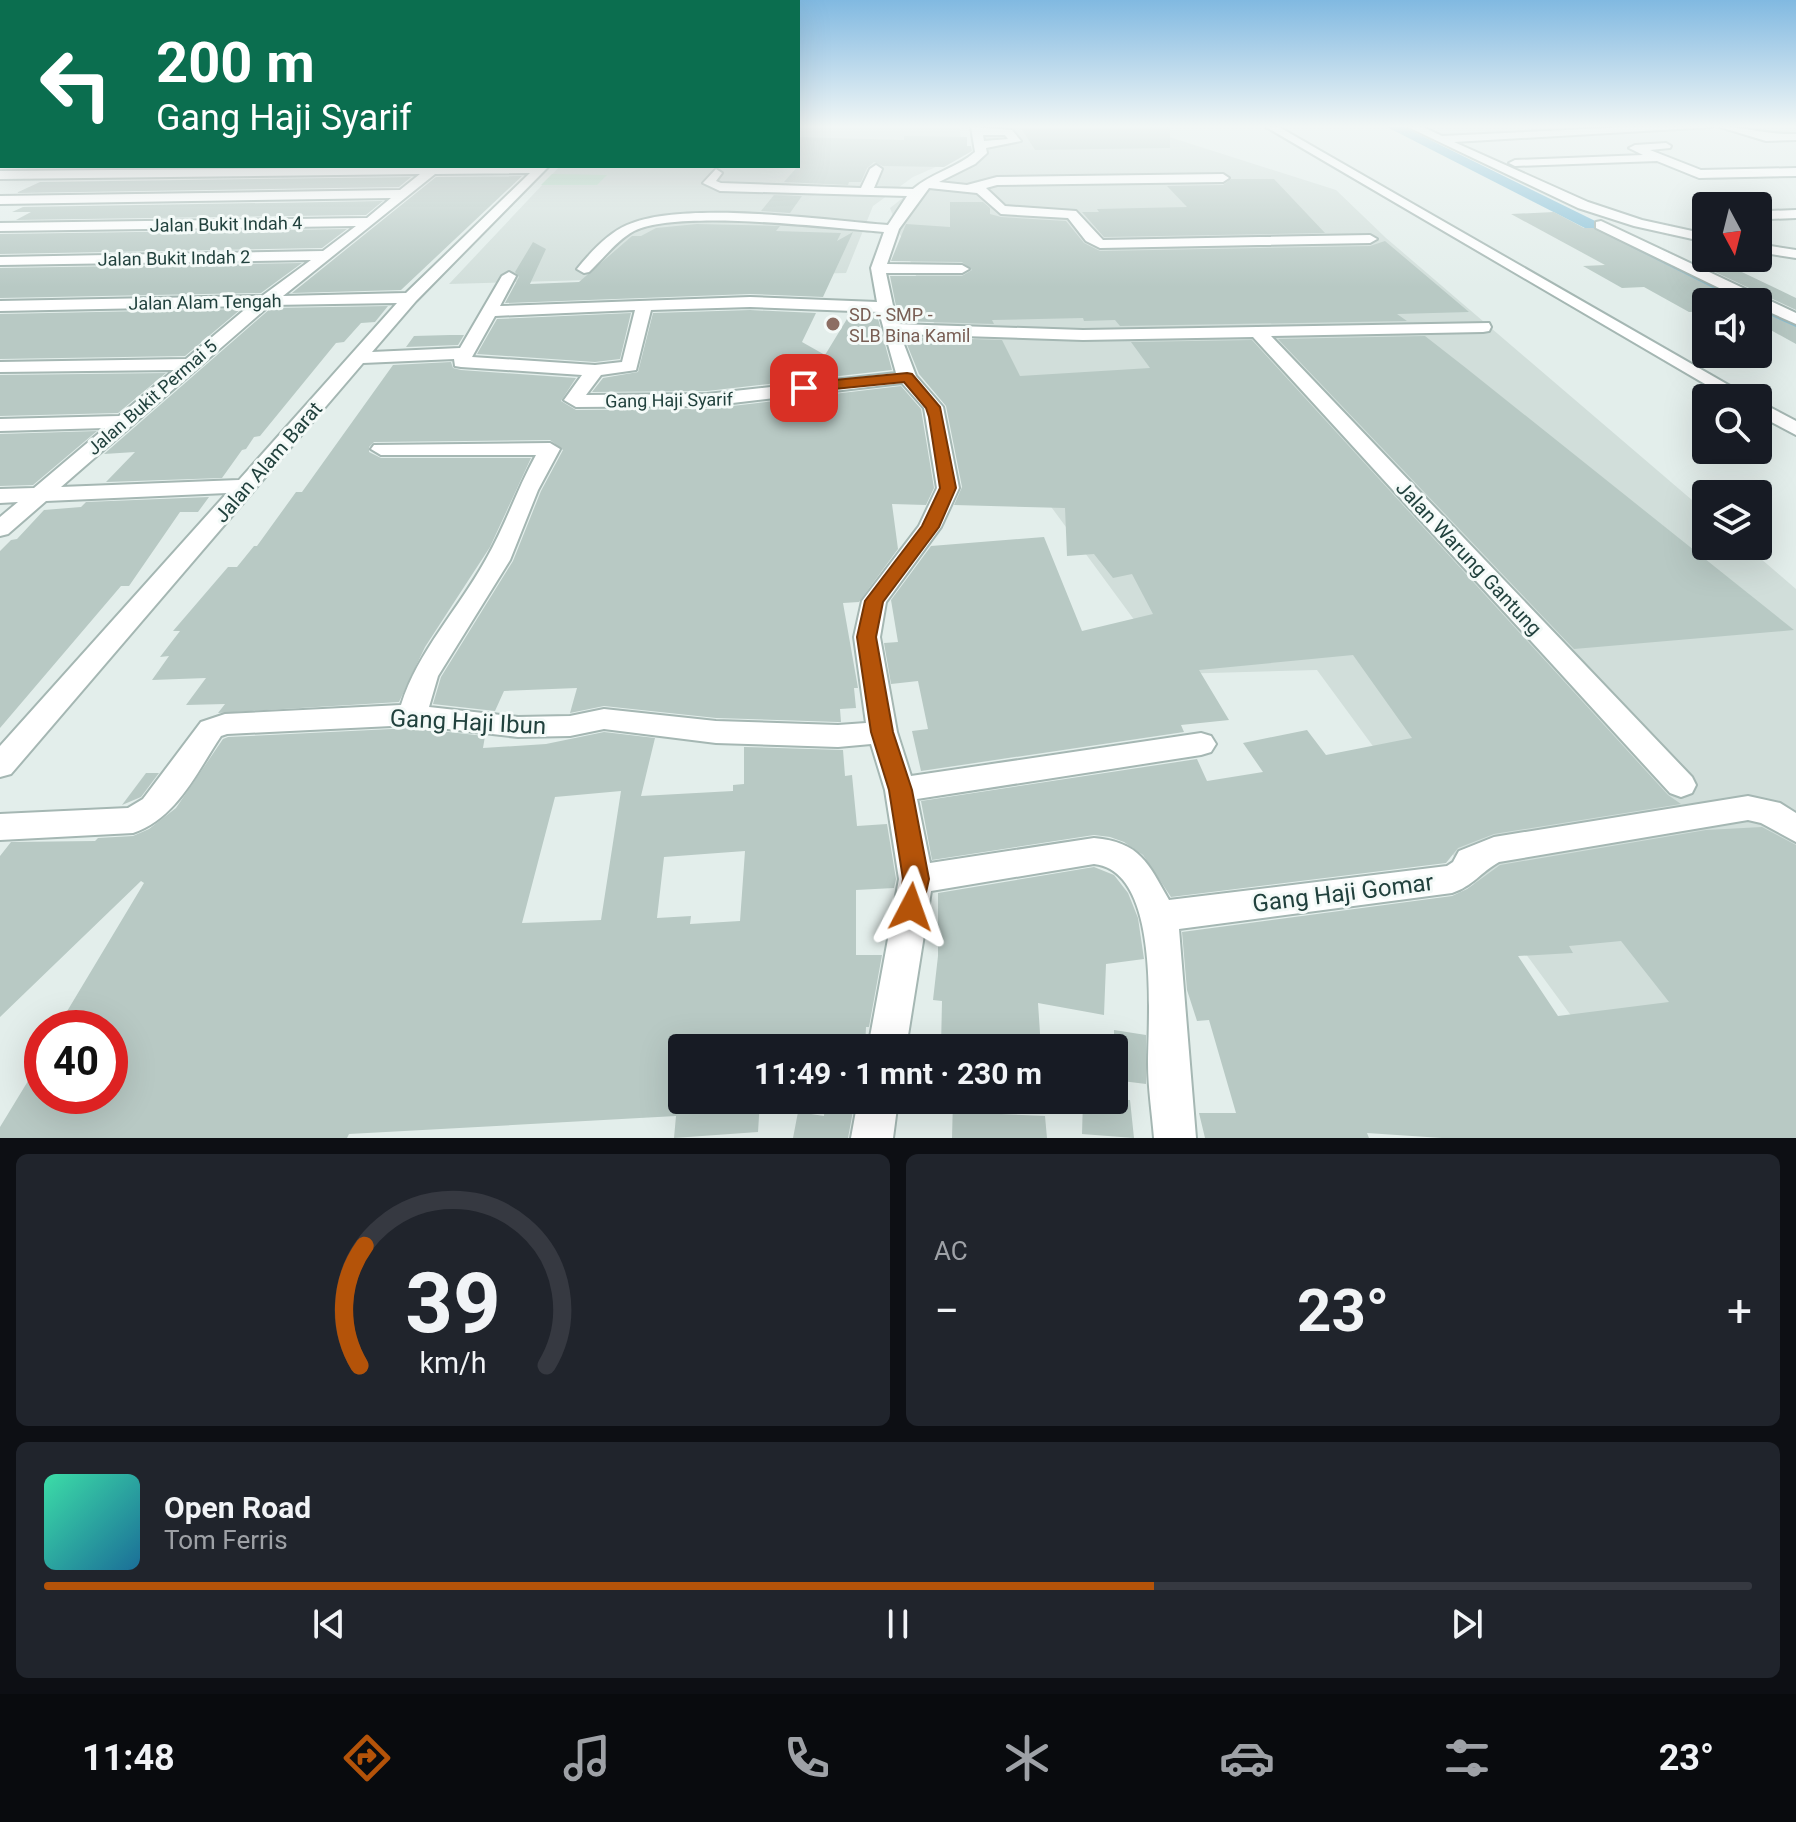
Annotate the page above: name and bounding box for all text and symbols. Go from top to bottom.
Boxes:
text: 200 m [156,30,315,96]
icon: left [24,32,128,136]
text: Gang Haji Syarif [156,97,412,139]
north arrow [1692,192,1772,272]
map controls [1692,192,1772,560]
street label: Jalan Bukit Indah 4 [150,212,302,236]
street label: Jalan Bukit Indah 2 [98,246,250,270]
button: sound [1692,288,1772,368]
street label: Jalan Alam Tengah [128,290,282,314]
place label: SD - SMP - SLB Bina Kamil [849,304,970,346]
marker: SD - SMP - SLB Bina Kamil [824,315,842,333]
street label: Jalan Bukit Permai 5 [83,335,221,459]
pin [770,354,838,422]
icon: arrive [782,366,826,410]
button: search [1692,384,1772,464]
street label: Gang Haji Syarif [605,388,734,412]
street label: Jalan Alam Barat [209,397,327,527]
street label: Jalan Warung Gantung [1391,476,1547,640]
button: layers [1692,480,1772,560]
street label: Gang Haji Ibun [389,704,547,740]
position arrow [869,865,953,949]
street label: Gang Haji Gomar [1251,868,1435,918]
speed limit sign: 40 [24,1010,128,1114]
text: 11:49 · 1 mnt · 230 m [754,1056,1042,1091]
text: AC [934,1236,968,1266]
text: 39 [405,1255,501,1352]
text: 23° [1297,1275,1389,1346]
text: − [934,1285,959,1337]
text: + [1727,1285,1752,1337]
text: km/h [419,1346,487,1380]
text: Open Road [164,1490,311,1525]
text: Tom Ferris [164,1525,288,1555]
icon: previous [307,1602,351,1646]
icon: pause [876,1602,920,1646]
icon: next [1445,1602,1489,1646]
icon: directions [339,1730,395,1786]
icon: music [559,1730,615,1786]
icon: phone [779,1730,835,1786]
icon: climate [999,1730,1055,1786]
icon: car [1219,1730,1275,1786]
icon: filters [1439,1730,1495,1786]
text: 11:48 [82,1737,175,1779]
text: 23° [1659,1737,1714,1779]

